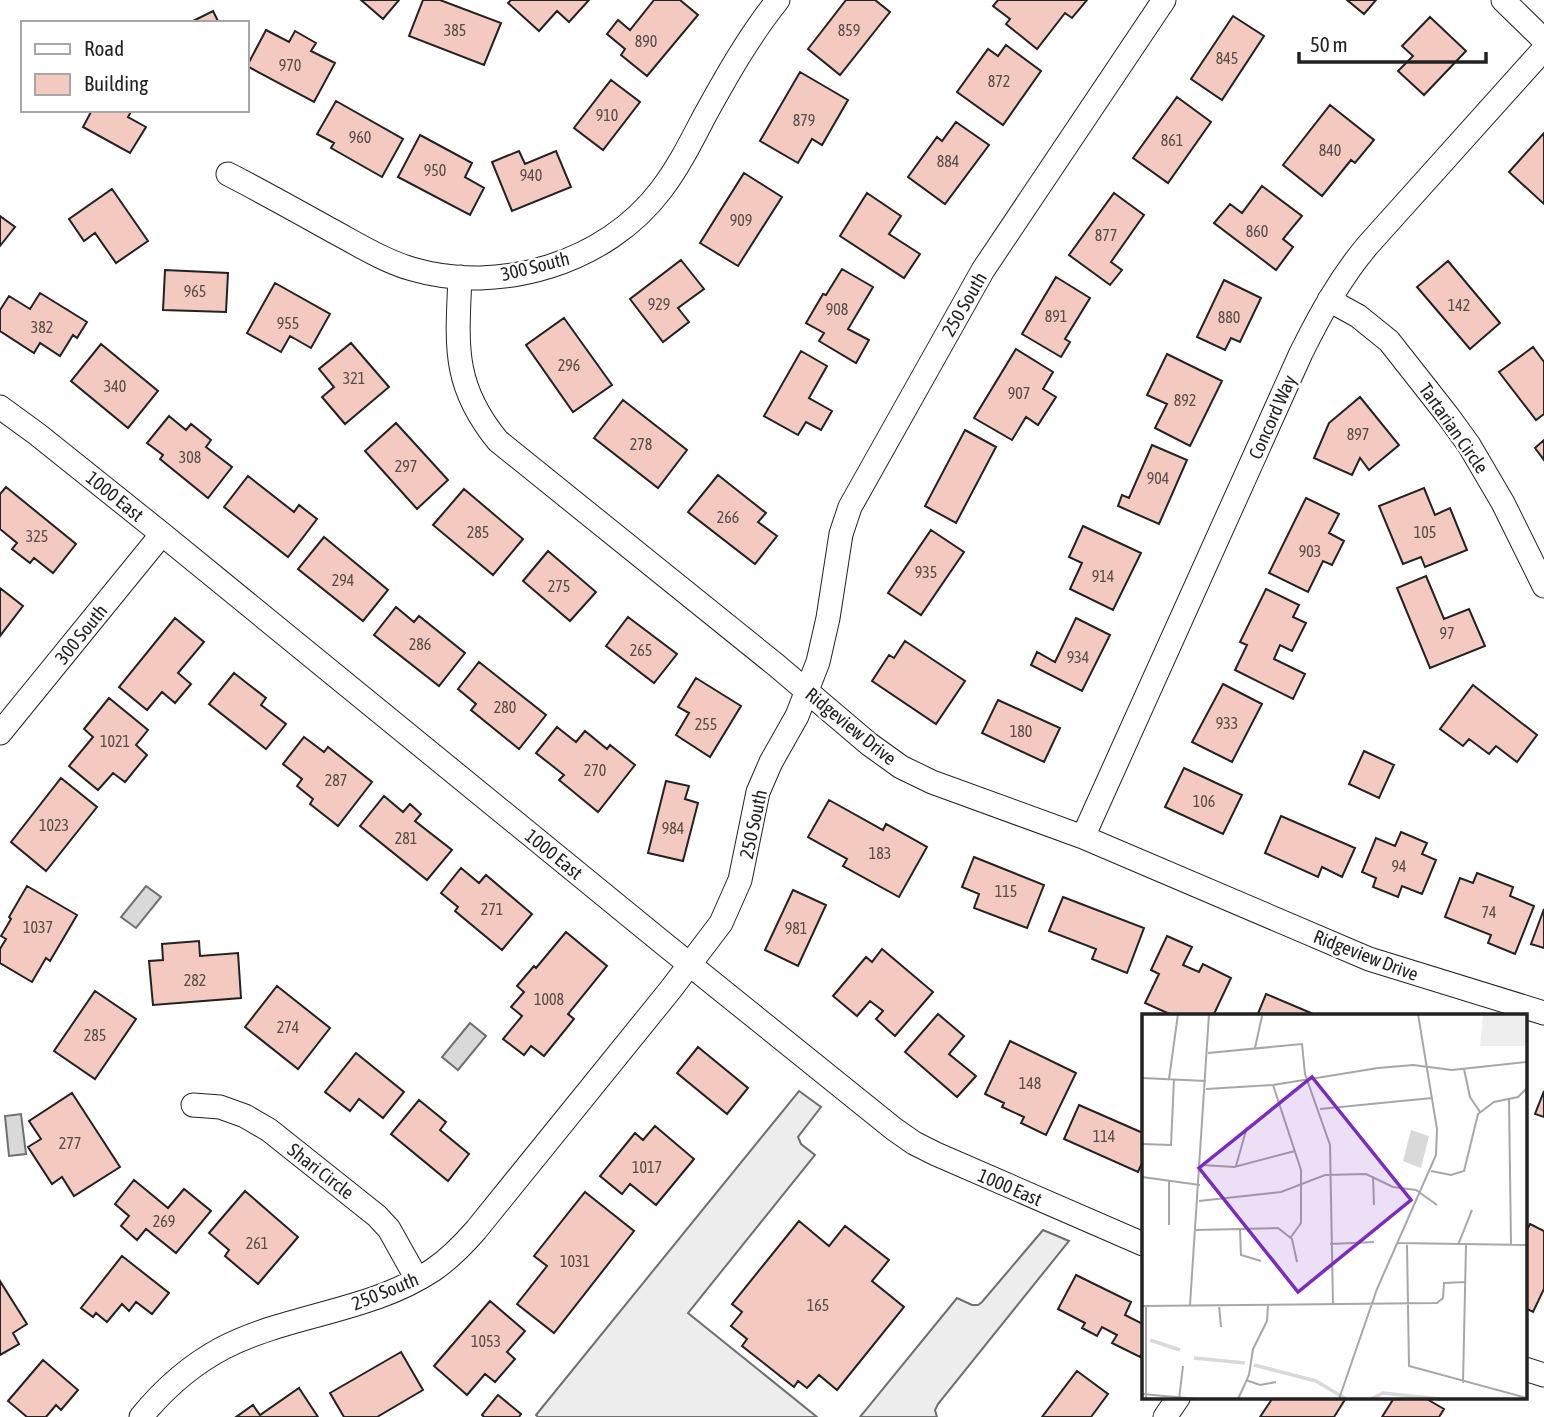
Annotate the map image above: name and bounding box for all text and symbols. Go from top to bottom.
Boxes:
legend [21,21,248,112]
house number: 385 [444,21,466,39]
house number: 859 [838,21,860,39]
scale bar [1299,21,1486,65]
house number: 890 [635,32,657,50]
text: 50 m [1310,32,1348,56]
text: Road [84,36,124,60]
house number: 845 [1216,49,1238,67]
house number: 970 [279,56,301,74]
text: Building [84,71,148,95]
house number: 872 [988,72,1010,90]
house number: 910 [596,106,618,124]
house number: 879 [793,111,815,129]
house number: 960 [349,128,371,146]
house number: 861 [1161,131,1183,149]
house number: 840 [1319,141,1341,159]
house number: 884 [937,152,959,170]
house number: 950 [424,161,446,179]
house number: 940 [520,166,542,184]
house number: 909 [730,211,752,229]
house number: 860 [1246,222,1268,240]
house number: 877 [1095,226,1117,244]
street label: 300 South [498,247,572,285]
street label: 250 South [937,268,991,340]
house number: 965 [184,282,206,300]
house number: 929 [648,295,670,313]
house number: 142 [1448,296,1470,314]
house number: 908 [826,300,848,318]
house number: 891 [1045,307,1067,325]
house number: 880 [1218,308,1240,326]
house number: 955 [277,314,299,332]
house number: 382 [31,318,53,336]
house number: 296 [558,356,580,374]
house number: 321 [343,369,365,387]
street label: Concord Way [1244,371,1300,462]
house number: 340 [104,377,126,395]
street label: Tartarian Circle [1415,379,1493,477]
house number: 907 [1008,384,1030,402]
house number: 892 [1174,391,1196,409]
house number: 897 [1347,425,1369,443]
house number: 278 [630,435,652,453]
house number: 308 [179,448,201,466]
house number: 297 [395,457,417,475]
street label: 1000 East [82,466,148,526]
house number: 904 [1147,469,1169,487]
house number: 266 [717,508,739,526]
house number: 285 [467,523,489,541]
house number: 105 [1414,523,1436,541]
house number: 325 [26,527,48,545]
house number: 903 [1299,542,1321,560]
house number: 935 [915,563,937,581]
house number: 914 [1092,567,1114,585]
house number: 294 [332,571,354,589]
house number: 275 [548,577,570,595]
street label: 300 South [50,600,112,668]
house number: 97 [1439,624,1455,642]
house number: 286 [409,635,431,653]
house number: 265 [630,641,652,659]
house number: 934 [1067,648,1089,666]
street label: Ridgeview Drive [801,683,901,769]
house number: 280 [494,698,516,716]
house number: 933 [1216,714,1238,732]
house number: 255 [695,715,717,733]
house number: 180 [1010,722,1032,740]
house number: 1021 [100,732,130,750]
house number: 270 [584,761,606,779]
house number: 287 [325,771,347,789]
street label: 250 South [735,787,771,861]
house number: 106 [1193,792,1215,810]
house number: 1023 [39,816,69,834]
house number: 984 [662,819,684,837]
street label: 1000 East [521,824,587,884]
house number: 281 [395,829,417,847]
house number: 183 [869,844,891,862]
house number: 94 [1391,857,1407,875]
house number: 115 [995,882,1017,900]
house number: 271 [481,900,503,918]
house number: 74 [1481,903,1497,921]
house number: 1037 [23,918,53,936]
house number: 981 [785,919,807,937]
street label: Ridgeview Drive [1310,925,1422,985]
house number: 282 [184,971,206,989]
house number: 1008 [534,990,564,1008]
inset map [1142,1014,1526,1400]
house number: 274 [277,1018,299,1036]
house number: 285 [84,1026,106,1044]
house number: 148 [1019,1074,1041,1092]
house number: 114 [1093,1127,1115,1145]
house number: 277 [59,1134,81,1152]
street label: Shari Circle [284,1138,358,1204]
house number: 1017 [632,1158,662,1176]
street label: 1000 East [975,1164,1045,1210]
house number: 269 [153,1212,175,1230]
house number: 261 [246,1234,268,1252]
house number: 1031 [560,1252,590,1270]
street label: 250 South [348,1268,422,1314]
house number: 165 [807,1296,829,1314]
house number: 1053 [471,1332,501,1350]

